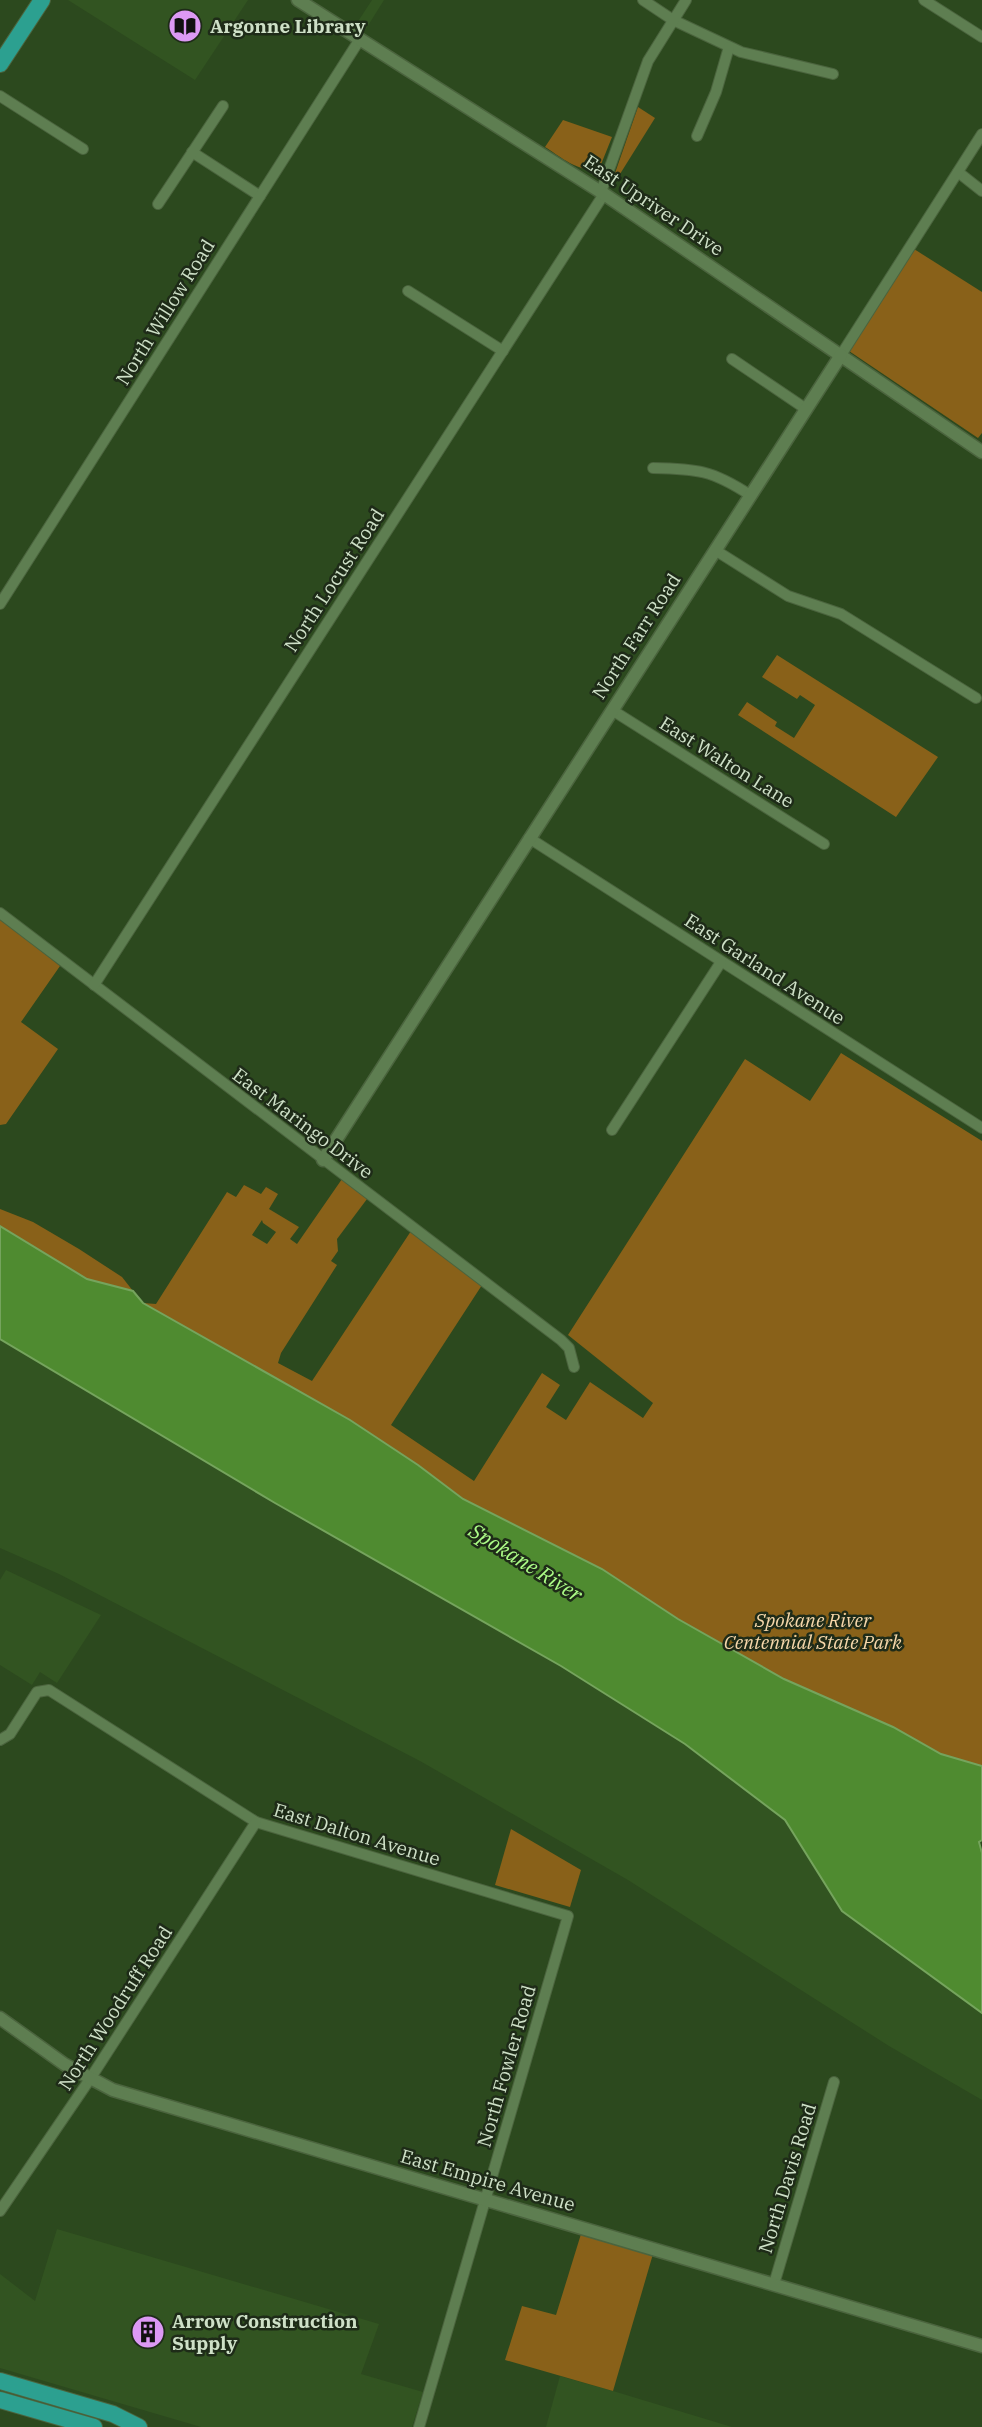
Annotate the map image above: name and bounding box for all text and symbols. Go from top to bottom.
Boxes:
library icon: Argonne Library [166,7,204,45]
place label: Argonne Library [210,14,366,38]
street label: East Upriver Drive [579,149,729,261]
street label: North Willow Road [110,235,220,389]
street label: North Locust Road [279,504,389,656]
street label: North Farr Road [586,569,686,703]
street label: East Walton Lane [655,711,799,813]
street label: East Garland Avenue [680,908,850,1030]
street label: East Maringo Drive [228,1062,378,1184]
water label: Spokane River [463,1516,589,1608]
park label: Spokane River Centennial State Park [724,1608,903,1654]
street label: East Dalton Avenue [271,1797,443,1871]
street label: North Woodruff Road [53,1921,177,2095]
street label: North Fowler Road [471,1982,541,2150]
street label: North Davis Road [753,2100,821,2256]
street label: East Empire Avenue [398,2144,578,2216]
place label: Arrow Construction Supply [172,2309,358,2355]
building icon: Arrow Construction Supply [129,2313,167,2351]

